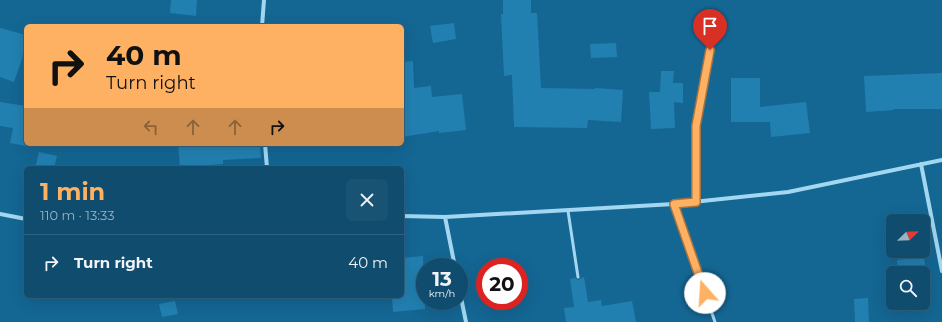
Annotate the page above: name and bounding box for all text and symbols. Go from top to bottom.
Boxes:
pin [693,9,727,50]
icon: arrive [699,15,721,37]
text: 40 m [106,38,182,72]
icon: right [40,40,92,92]
text: Turn right [106,72,196,94]
icon: left [140,116,162,138]
icon: ahead [182,116,204,138]
icon: ahead [224,116,246,138]
icon: right [266,116,288,138]
text: 1 min [40,177,105,206]
button: close [346,179,388,221]
text: 110 m · 13:33 [40,207,115,223]
north arrow [886,214,930,258]
map controls [886,214,930,310]
icon: right [40,252,62,274]
text: Turn right [74,253,153,272]
text: 40 m [348,253,388,272]
speed limit sign: 20 [476,258,528,310]
button: search [886,266,930,310]
text: 13 [432,267,452,291]
position arrow [684,272,726,314]
text: km/h [429,287,455,300]

